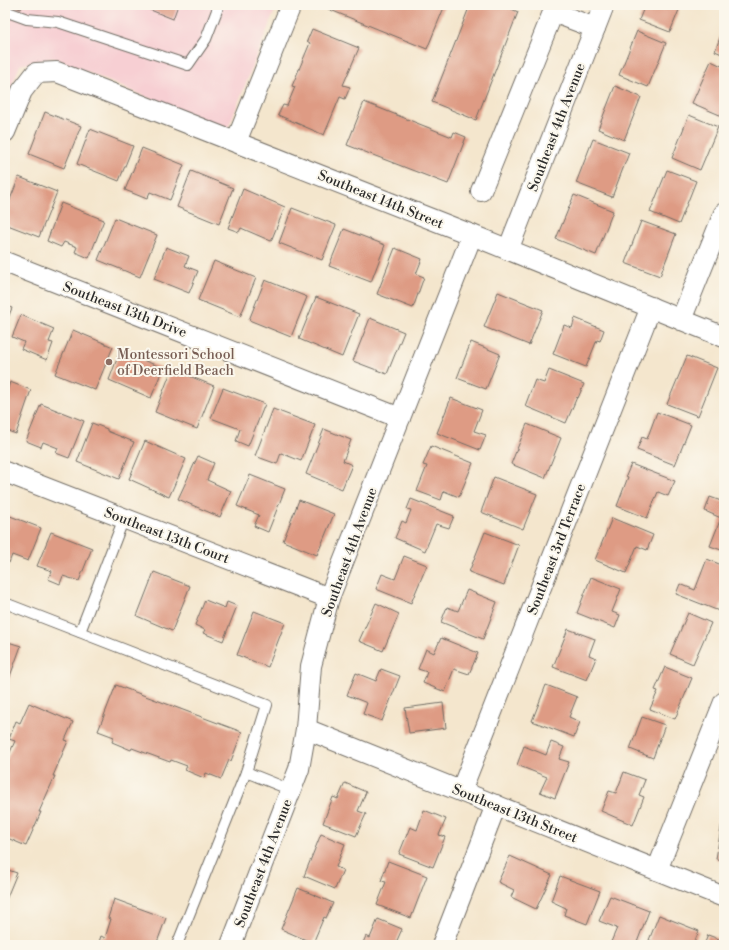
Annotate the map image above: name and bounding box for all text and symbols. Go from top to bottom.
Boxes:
street label: Southeast 4th Avenue [524,60,590,194]
street label: Southeast 14th Street [315,167,446,233]
street label: Southeast 13th Drive [60,278,189,342]
place label: Montessori School of Deerfield Beach [117,346,235,380]
marker: Montessori School of Deerfield Beach [104,357,114,367]
street label: Southeast 3rd Terrace [524,481,590,618]
street label: Southeast 4th Avenue [318,485,382,620]
street label: Southeast 13th Court [102,504,232,568]
street label: Southeast 13th Street [449,781,580,847]
street label: Southeast 4th Avenue [231,796,297,930]

